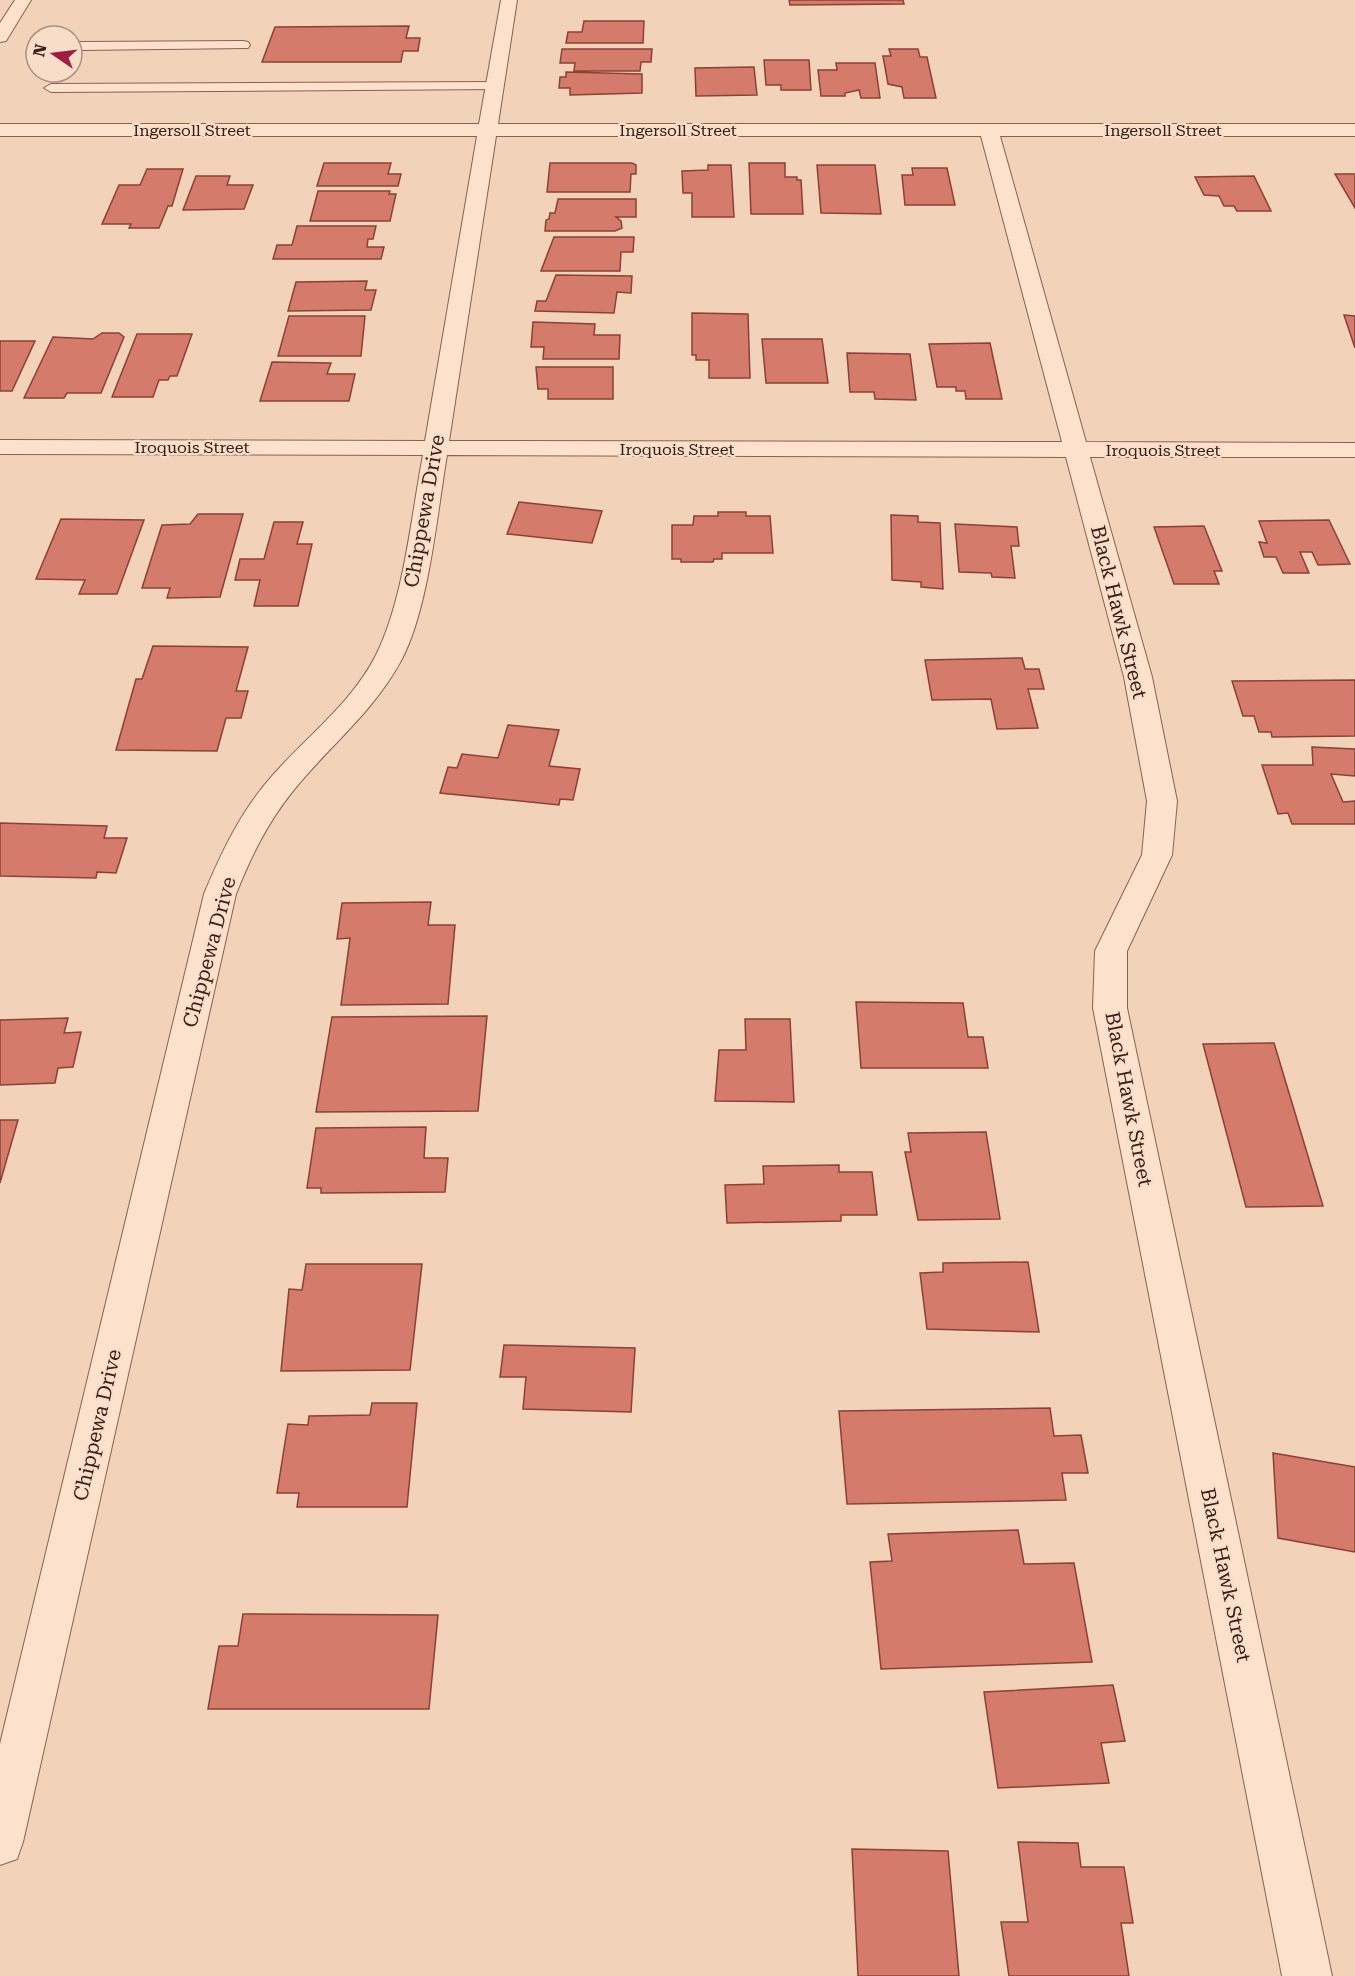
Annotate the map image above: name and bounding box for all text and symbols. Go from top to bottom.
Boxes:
north arrow [24,24,84,84]
text: N [29,42,51,59]
street label: Ingersoll Street [133,121,251,140]
street label: Ingersoll Street [619,121,737,140]
street label: Ingersoll Street [1104,121,1222,140]
street label: Chippewa Drive [399,433,449,589]
street label: Iroquois Street [135,438,249,457]
street label: Iroquois Street [620,440,734,459]
street label: Iroquois Street [1106,441,1220,460]
street label: Black Hawk Street [1086,523,1152,702]
street label: Chippewa Drive [177,874,241,1030]
street label: Black Hawk Street [1100,1010,1158,1189]
street label: Chippewa Drive [68,1347,126,1503]
street label: Black Hawk Street [1196,1486,1256,1665]

